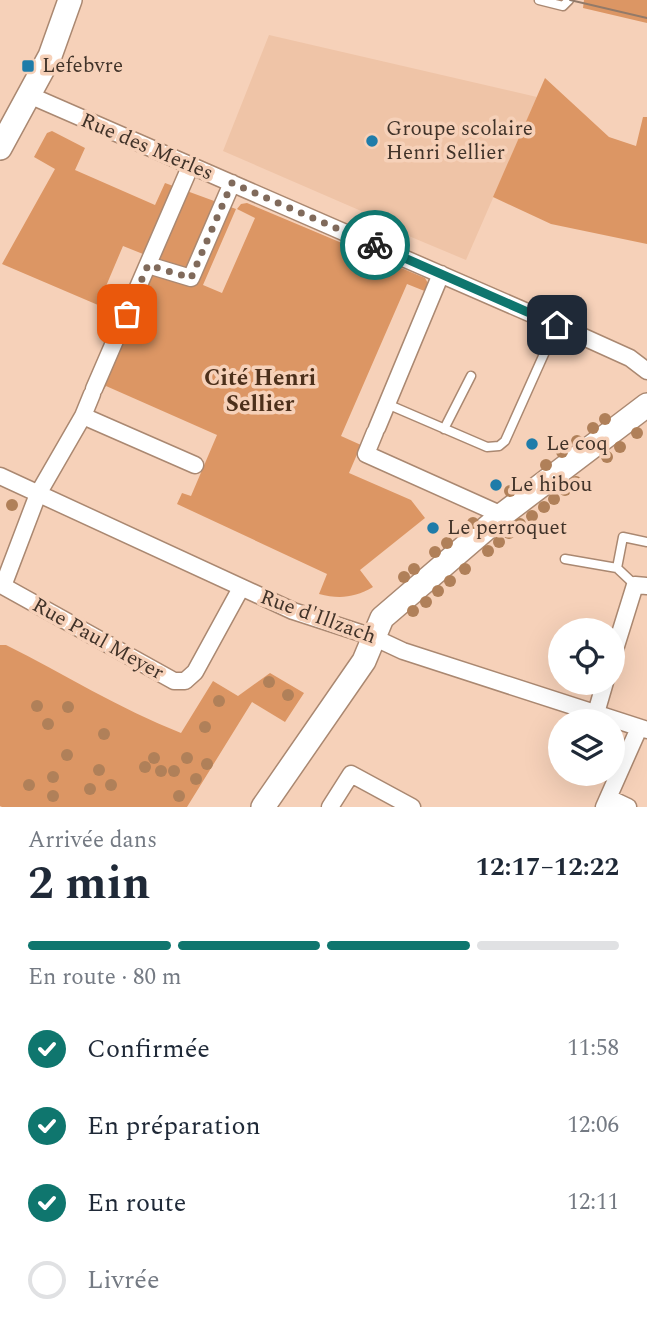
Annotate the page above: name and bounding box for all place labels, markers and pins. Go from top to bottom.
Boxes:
place label: Lefebvre [42,50,123,82]
marker: Lefebvre [20,58,36,74]
place label: Groupe scolaire Henri Sellier [386,113,533,169]
marker: Groupe scolaire Henri Sellier [364,133,380,149]
pin [97,284,157,344]
pin [527,295,587,355]
place label: Le coq [546,428,608,460]
marker: Le coq [524,436,540,452]
place label: Le hibou [510,469,593,501]
marker: Le hibou [488,477,504,493]
place label: Le perroquet [447,512,567,544]
marker: Le perroquet [425,520,441,536]

